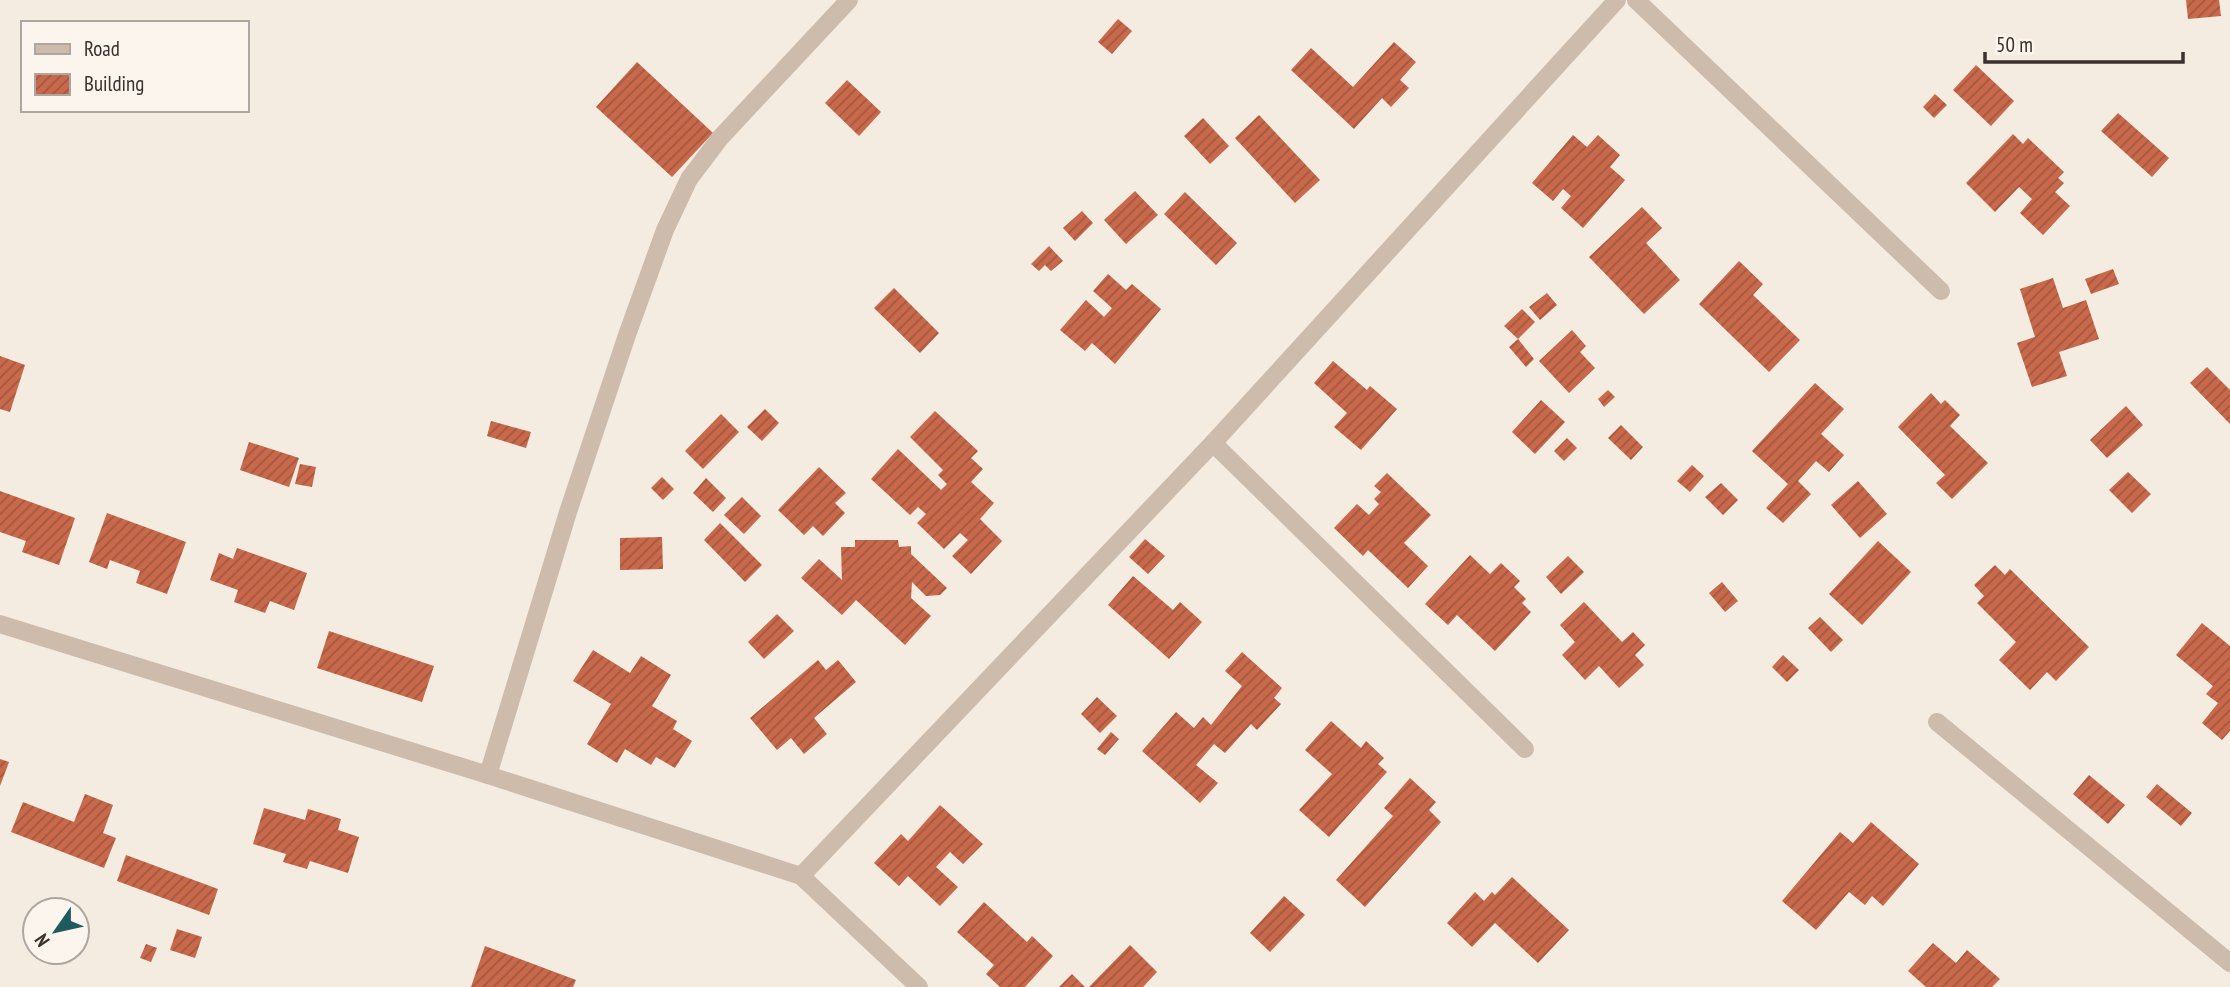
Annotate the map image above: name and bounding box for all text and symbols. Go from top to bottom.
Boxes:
legend [21,21,248,112]
scale bar [1985,21,2183,65]
text: 50 m [1996,31,2033,58]
text: Road [84,35,120,62]
text: Building [84,70,144,97]
north arrow [21,896,91,966]
text: N [29,930,55,951]

